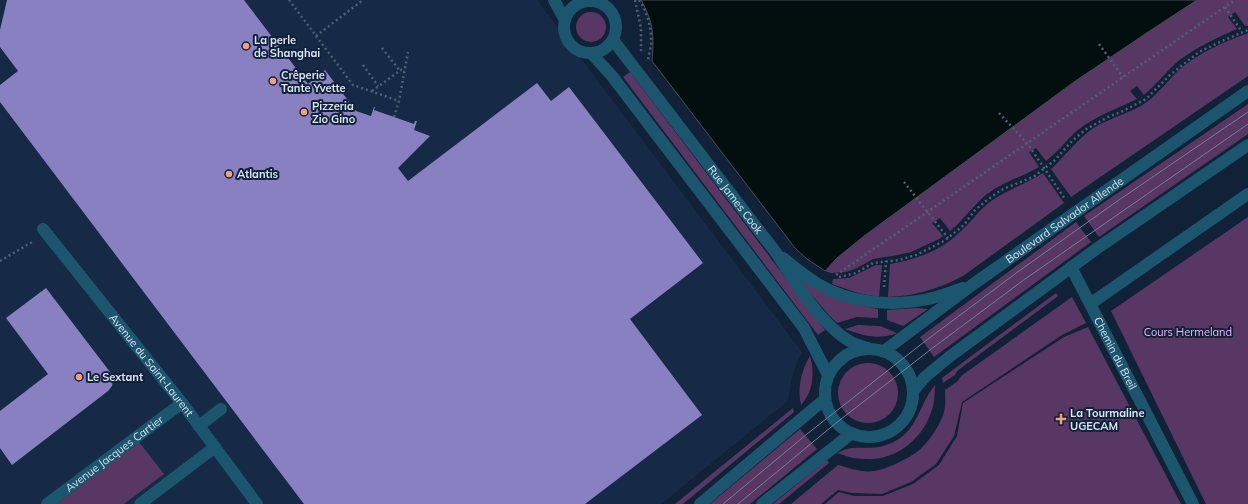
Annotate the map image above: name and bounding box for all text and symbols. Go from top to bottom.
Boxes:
place label: La perle de Shanghai [254,33,320,60]
marker: La perle de Shanghai [241,41,251,51]
place label: Crêperie Tante Yvette [281,68,346,95]
marker: Crêperie Tante Yvette [268,76,278,86]
place label: Pizzeria Zio Gino [312,99,356,126]
marker: Pizzeria Zio Gino [299,107,309,117]
street label: Rue James Cook [705,163,766,237]
place label: Atlantis [237,167,279,181]
marker: Atlantis [224,169,234,179]
street label: Boulevard Salvador Allende [1003,174,1126,266]
street label: Avenue du Saint-Laurent [106,311,197,419]
street label: Chemin du Breil [1091,314,1140,392]
park label: Cours Hermeland [1144,325,1232,339]
place label: Le Sextant [87,370,143,384]
marker: Le Sextant [74,372,84,382]
place label: La Tourmaline UGECAM [1070,406,1144,433]
street label: Avenue Jacques Cartier [62,412,166,495]
marker: La Tourmaline UGECAM [1055,413,1067,425]

